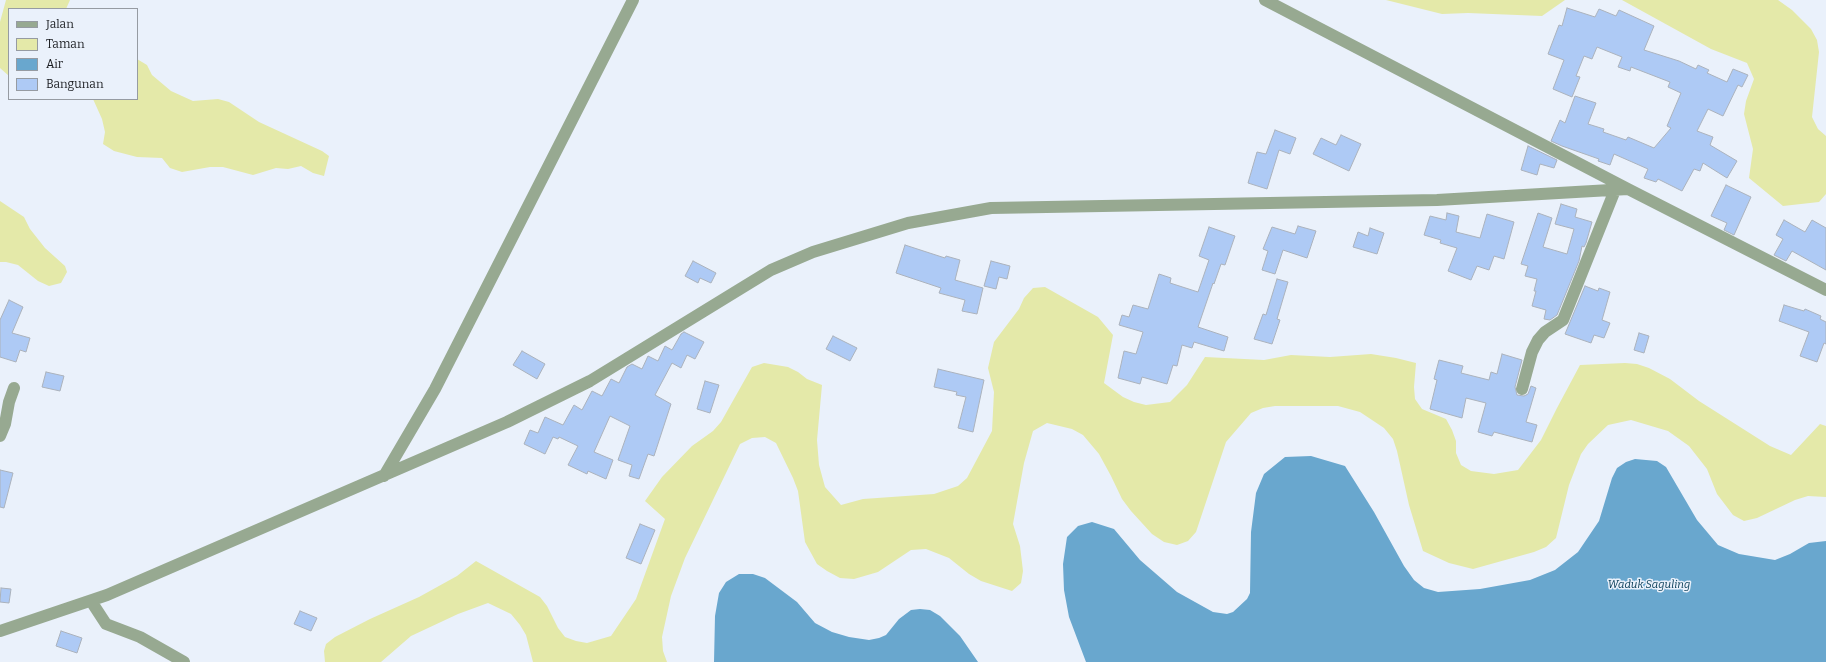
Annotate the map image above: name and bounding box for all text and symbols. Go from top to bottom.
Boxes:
legend [8,8,138,100]
text: Jalan [46,17,74,31]
text: Taman [46,37,85,51]
text: Air [46,57,63,71]
text: Bangunan [46,77,104,91]
water label: Waduk Saguling [1608,578,1690,592]

